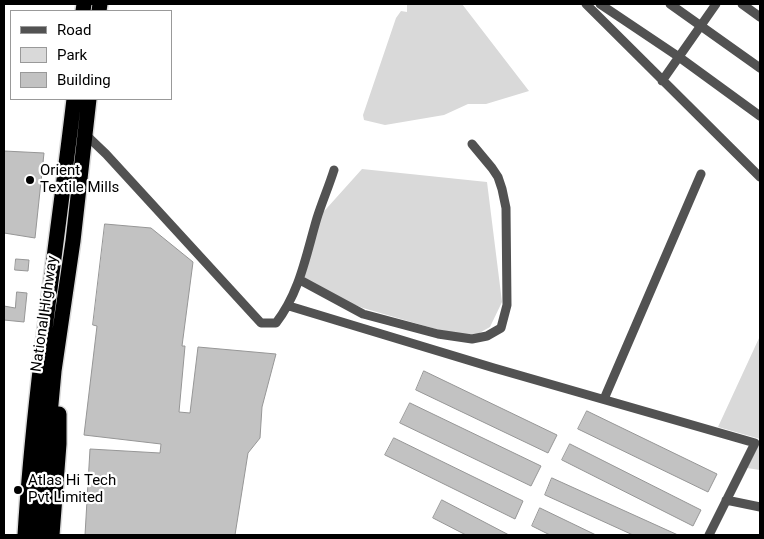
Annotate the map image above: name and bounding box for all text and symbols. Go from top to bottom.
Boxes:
legend [10,10,172,100]
text: Road [57,21,91,39]
text: Park [57,46,87,64]
text: Building [57,71,111,89]
place label: Orient Textile Mills [40,162,119,197]
marker: Orient Textile Mills [24,174,36,186]
street label: National Highway [28,255,62,373]
place label: Atlas Hi Tech Pvt Limited [28,472,116,507]
marker: Atlas Hi Tech Pvt Limited [12,484,24,496]

